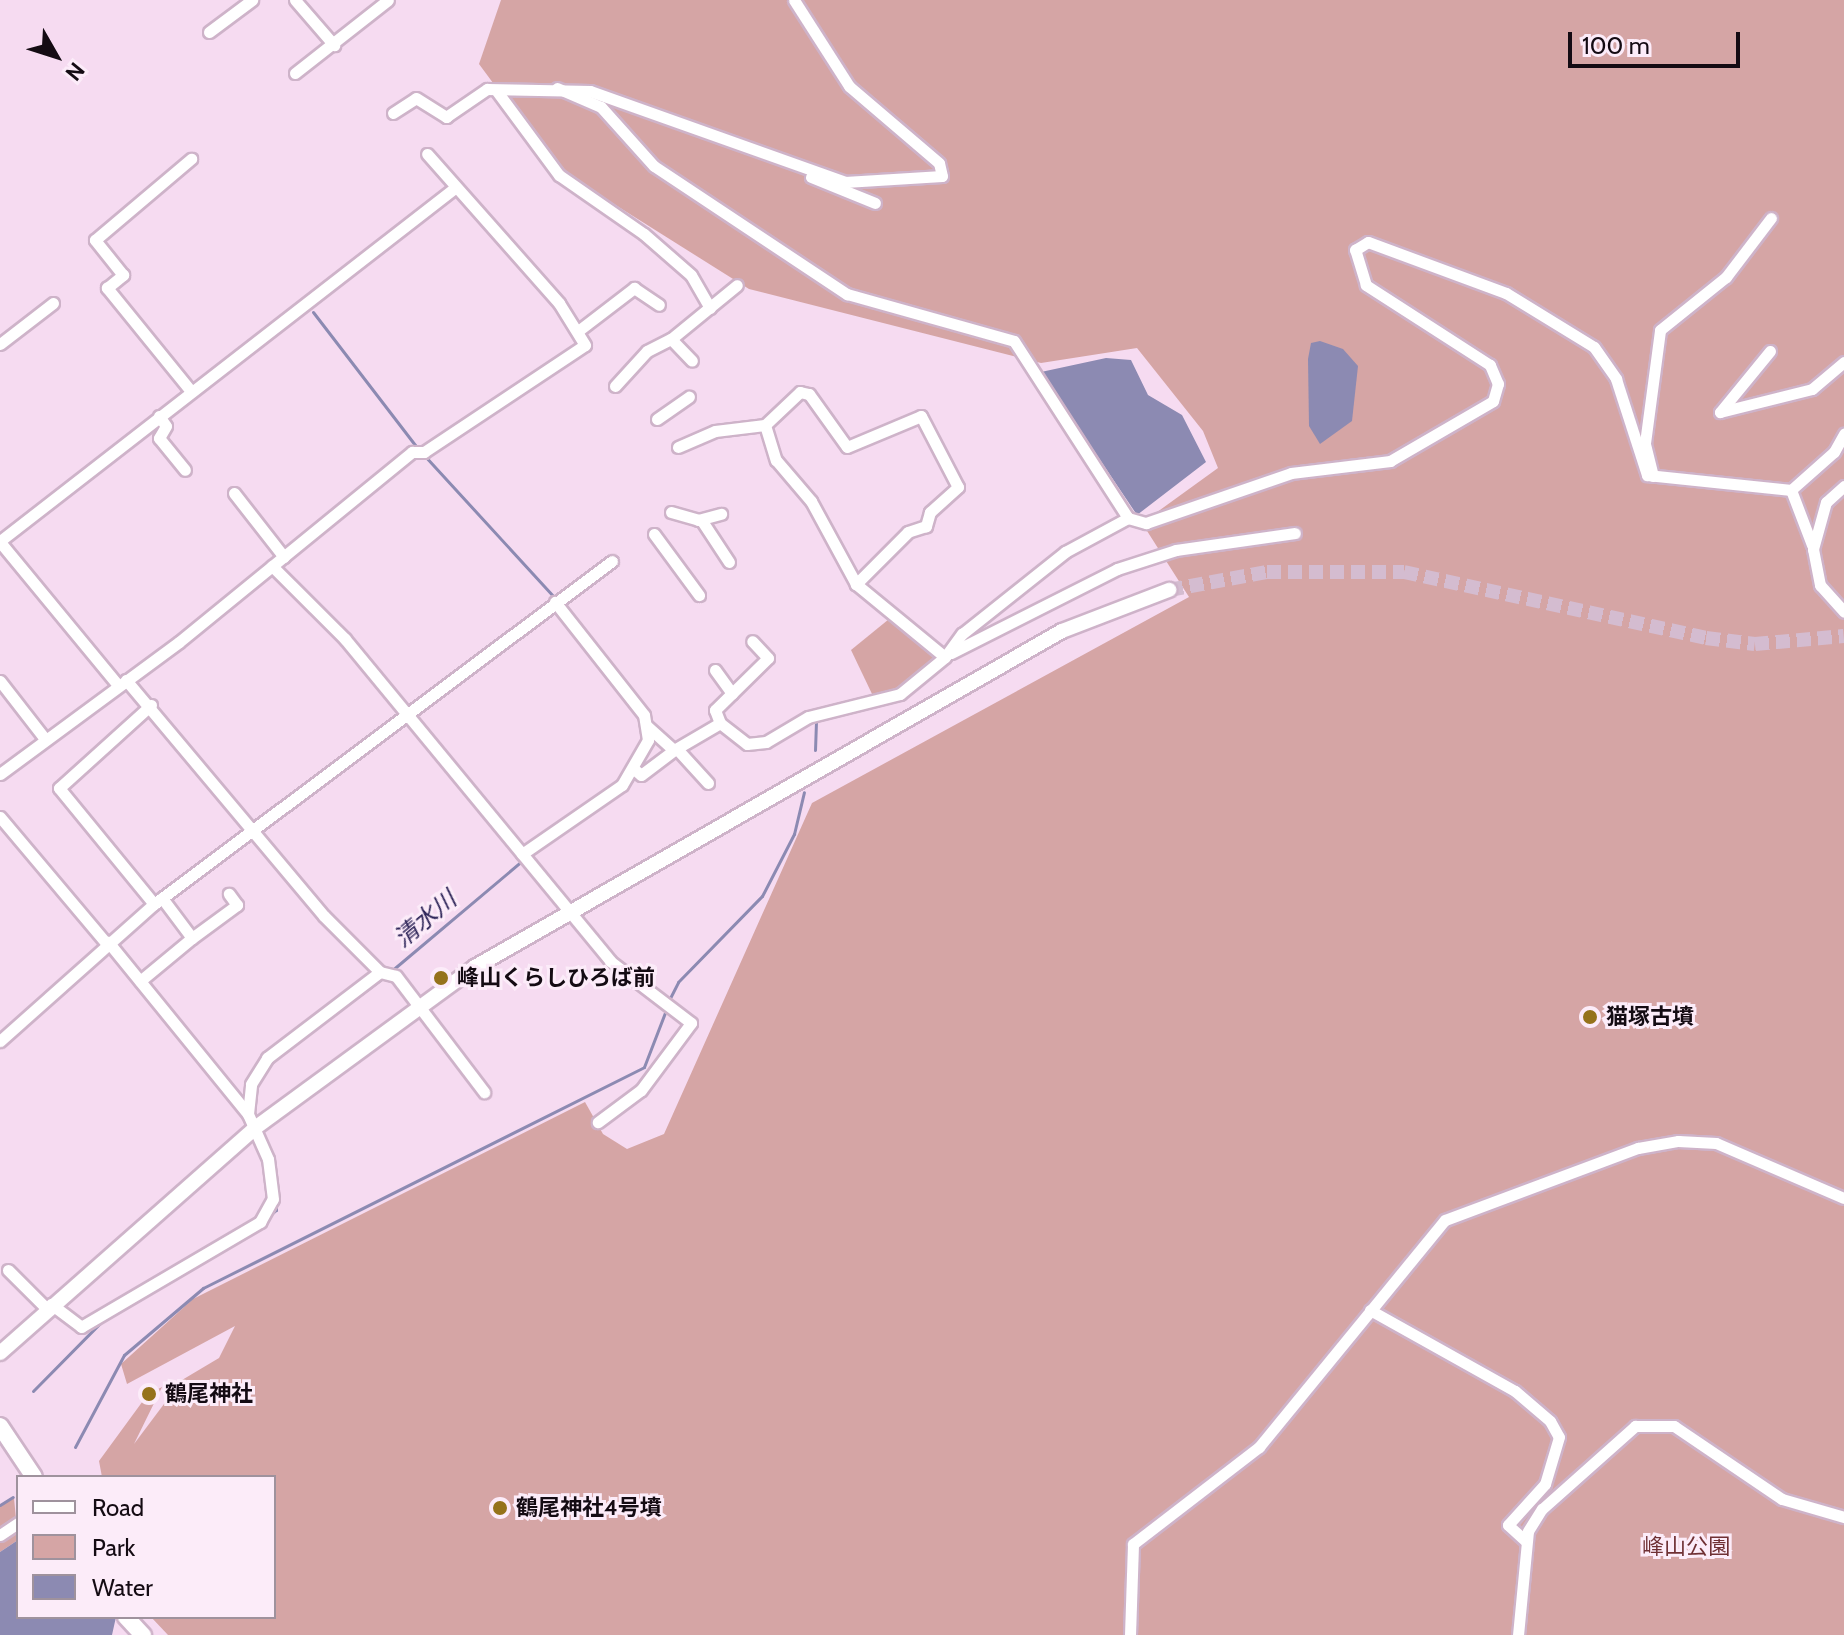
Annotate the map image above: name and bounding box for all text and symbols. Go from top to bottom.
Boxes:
north arrow [16,16,96,96]
scale bar [1572,16,1744,66]
text: 100 m [1582,31,1650,60]
text: N [60,57,90,86]
water label: 清水川 [388,885,462,953]
place label: 峰山くらしひろば前 [457,965,655,991]
marker: 峰山くらしひろば前 [432,969,450,987]
place label: 猫塚古墳 [1606,1004,1694,1030]
marker: 猫塚古墳 [1581,1008,1599,1026]
place label: 鶴尾神社 [165,1381,253,1407]
marker: 鶴尾神社 [140,1385,158,1403]
legend [16,1475,276,1619]
text: Road [92,1493,144,1522]
place label: 鶴尾神社4号墳 [516,1495,662,1521]
marker: 鶴尾神社4号墳 [491,1499,509,1517]
text: Park [92,1533,135,1562]
park label: 峰山公園 [1642,1534,1730,1560]
text: Water [92,1573,153,1602]

